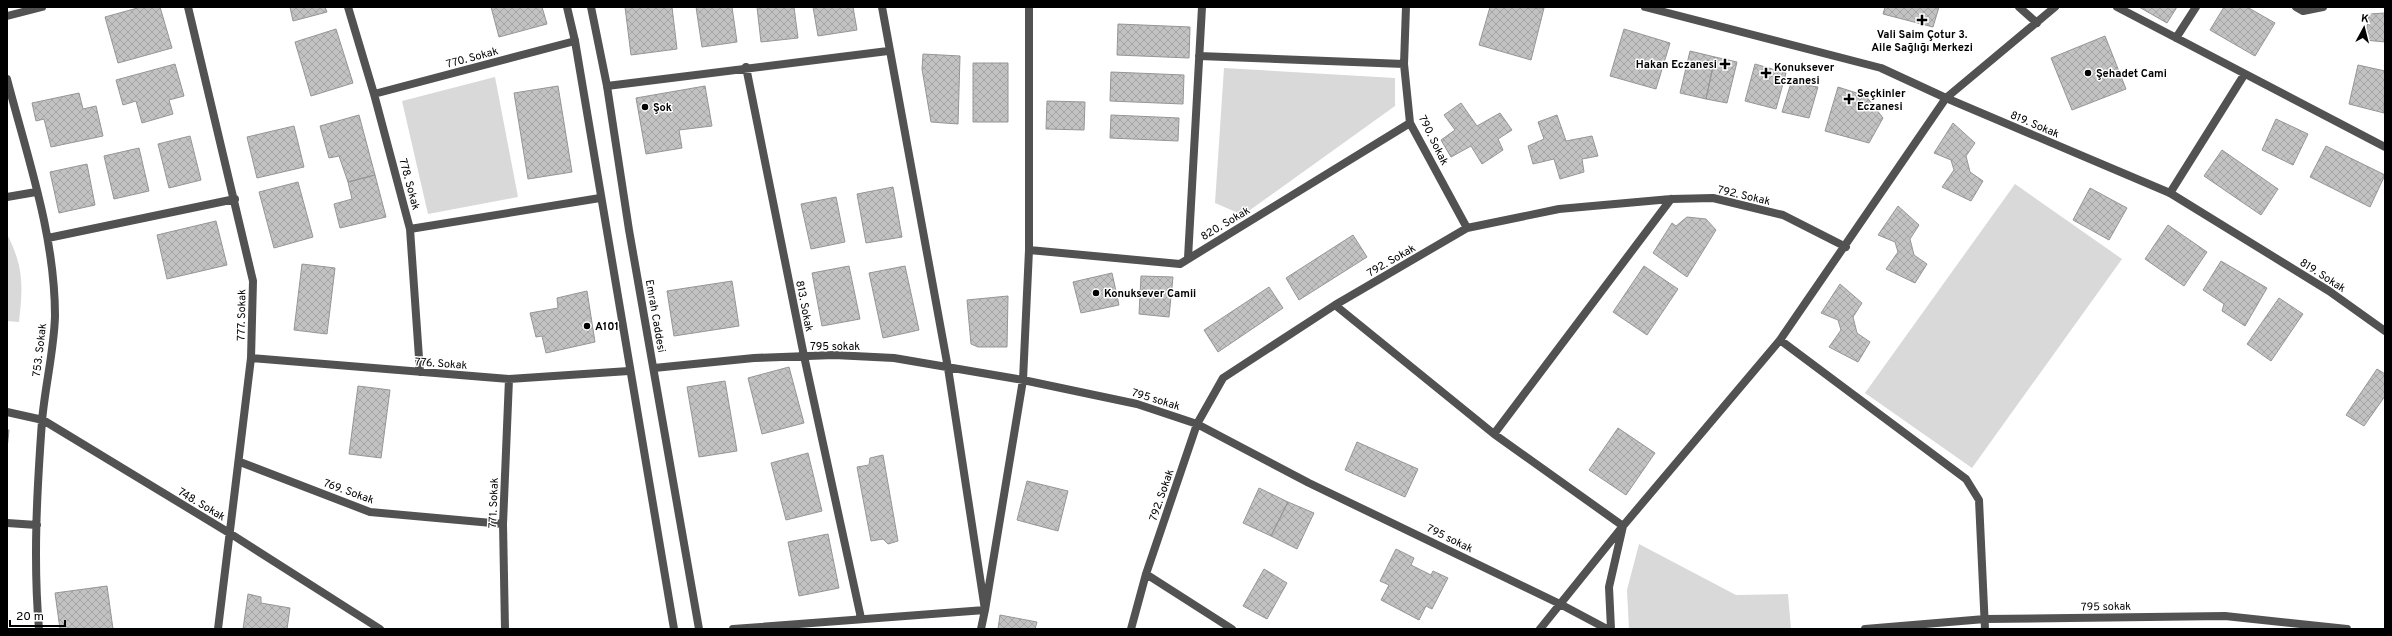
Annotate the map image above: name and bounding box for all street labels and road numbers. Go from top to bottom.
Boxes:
street label: 770. Sokak [445,44,500,72]
street label: 819. Sokak [2008,108,2061,142]
street label: 790. Sokak [1415,113,1451,168]
street label: 778. Sokak [395,157,423,212]
street label: 792. Sokak [1716,183,1772,209]
street label: 820. Sokak [1198,204,1253,244]
street label: 792. Sokak [1365,241,1418,280]
street label: 819. Sokak [2297,256,2348,296]
street label: Emrah Caddesi [642,279,668,354]
street label: 813. Sokak [792,279,816,333]
street label: 777. Sokak [235,289,249,341]
street label: 753. Sokak [30,322,50,378]
street label: 795 sokak [810,340,860,354]
street label: 776. Sokak [414,355,468,373]
street label: 795 sokak [1130,386,1182,414]
street label: 792. Sokak [1147,467,1177,523]
street label: 769. Sokak [321,476,376,508]
street label: 771. Sokak [486,477,502,529]
street label: 748. Sokak [175,485,228,525]
street label: 795 sokak [1424,522,1475,556]
street label: 795 sokak [2081,600,2131,614]

